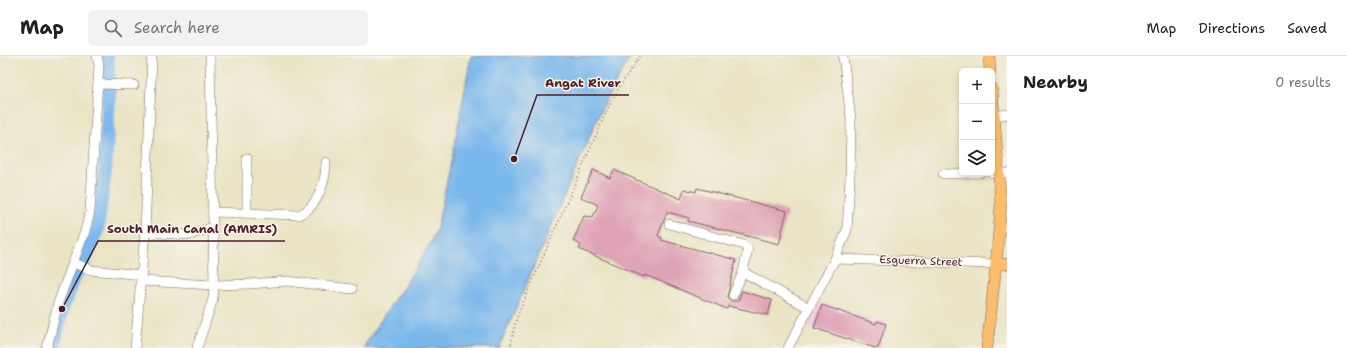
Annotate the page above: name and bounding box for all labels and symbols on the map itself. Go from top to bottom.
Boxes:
callout: Angat River [537,71,629,95]
text: Angat River [545,75,622,91]
callout: South Main Canal (AMRIS) [98,217,285,241]
text: South Main Canal (AMRIS) [107,221,277,237]
street label: Esguerra Street [879,252,963,270]

